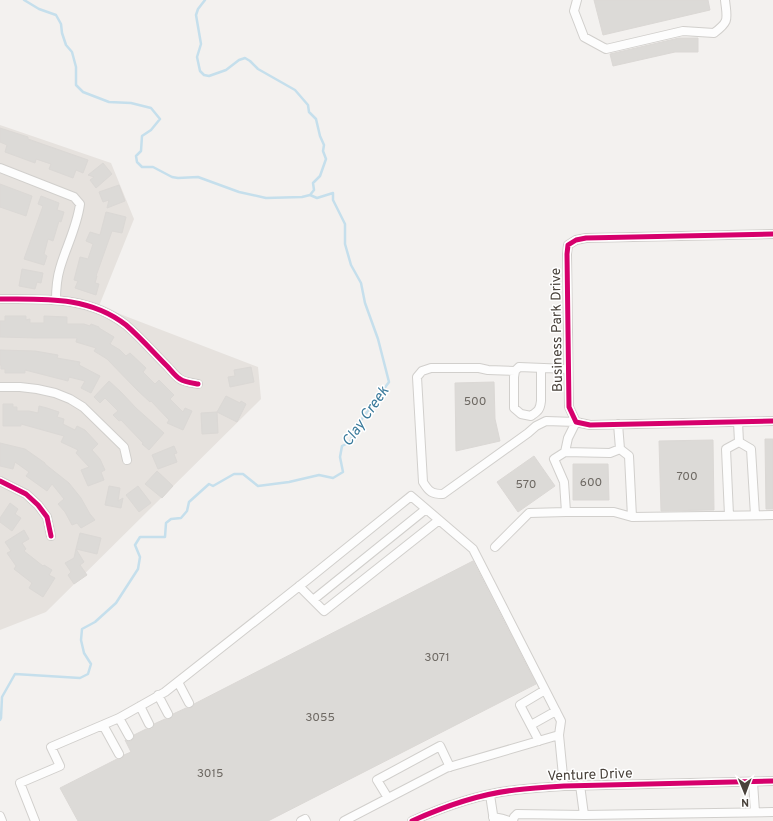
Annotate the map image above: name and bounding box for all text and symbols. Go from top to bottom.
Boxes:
street label: Business Park Drive [548,268,567,392]
water label: Clay Creek [339,383,394,451]
house number: 500 [464,394,486,410]
house number: 700 [676,469,698,485]
house number: 600 [580,475,602,491]
house number: 570 [516,477,536,493]
house number: 3071 [424,650,450,666]
house number: 3055 [305,710,335,726]
house number: 3015 [197,766,223,782]
street label: Venture Drive [547,766,633,785]
north arrow [725,773,765,813]
text: N [741,795,749,809]

